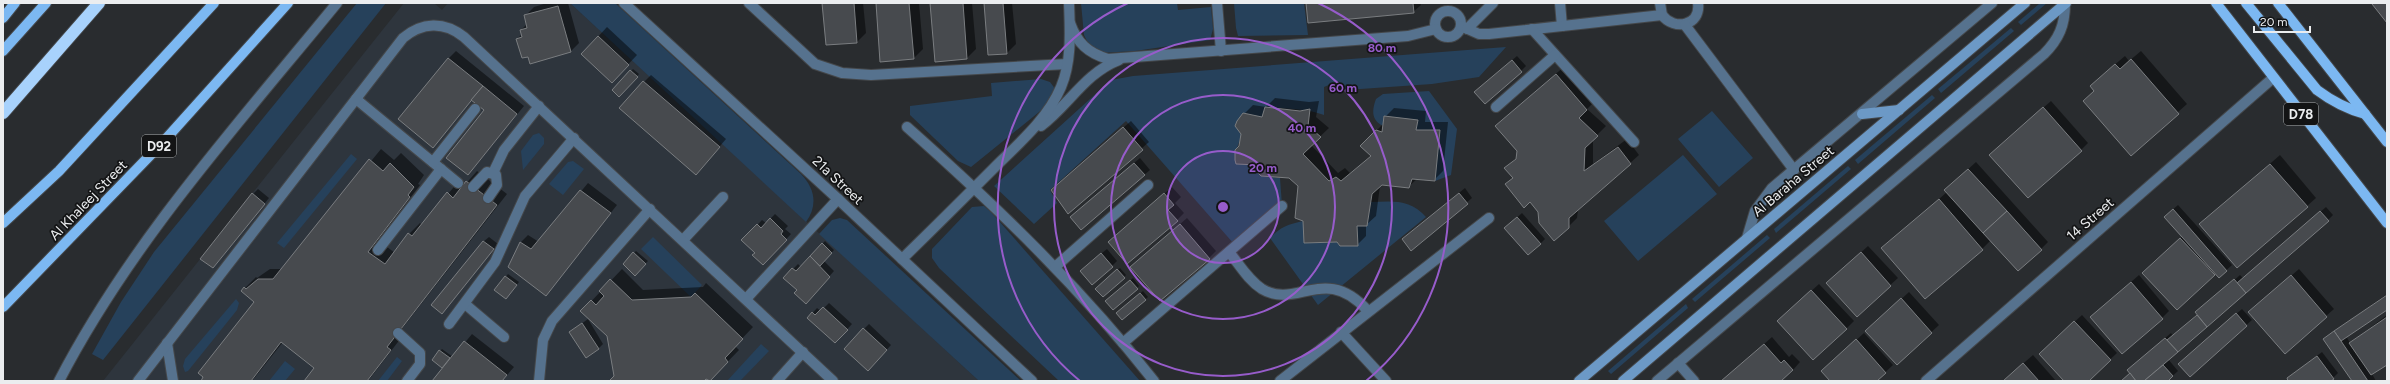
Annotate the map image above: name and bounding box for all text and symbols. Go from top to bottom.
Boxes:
scale bar [2254,8,2310,34]
text: 20 m [2260,15,2288,29]
text: 80 m [1368,41,1396,55]
text: 60 m [1329,81,1357,95]
road number: D78 [2284,103,2318,125]
text: 40 m [1288,121,1316,135]
road number: D92 [142,135,176,157]
street label: Al Baraha Street [1749,142,1838,220]
street label: 21a Street [809,153,867,208]
street label: Al Khaleej Street [46,157,131,244]
text: 20 m [1249,161,1277,175]
street label: 14 Street [2063,194,2117,245]
centre of rings [1216,200,1230,214]

